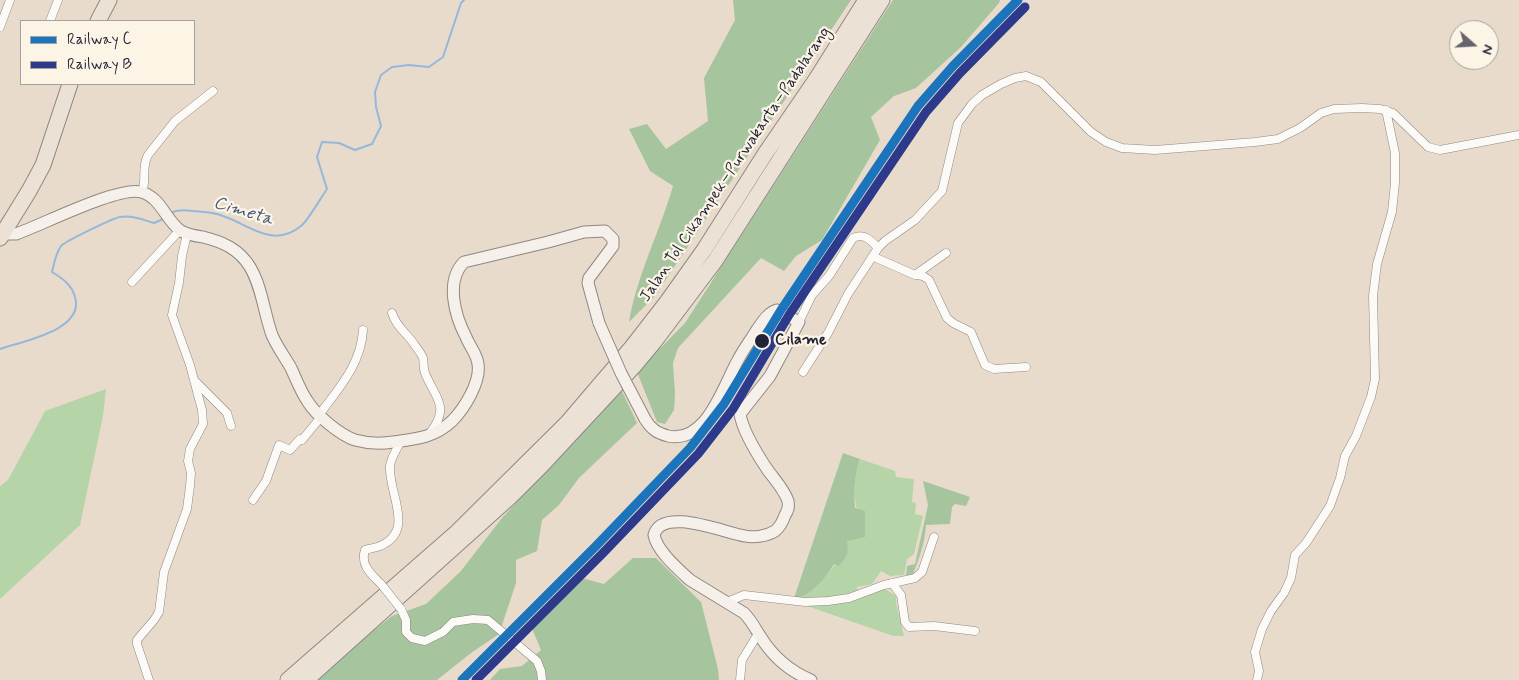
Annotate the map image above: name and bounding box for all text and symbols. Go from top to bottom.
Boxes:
legend [20,20,195,85]
north arrow [1449,20,1499,70]
street label: Jalan Tol Cikampek–Purwakarta–Padalarang [637,24,835,306]
text: Railway C [67,30,131,50]
text: N [1477,42,1497,57]
text: Railway B [67,55,132,75]
water label: Cimeta [211,193,275,231]
place label: Cilame [775,331,827,351]
marker: Cilame [753,332,771,350]

